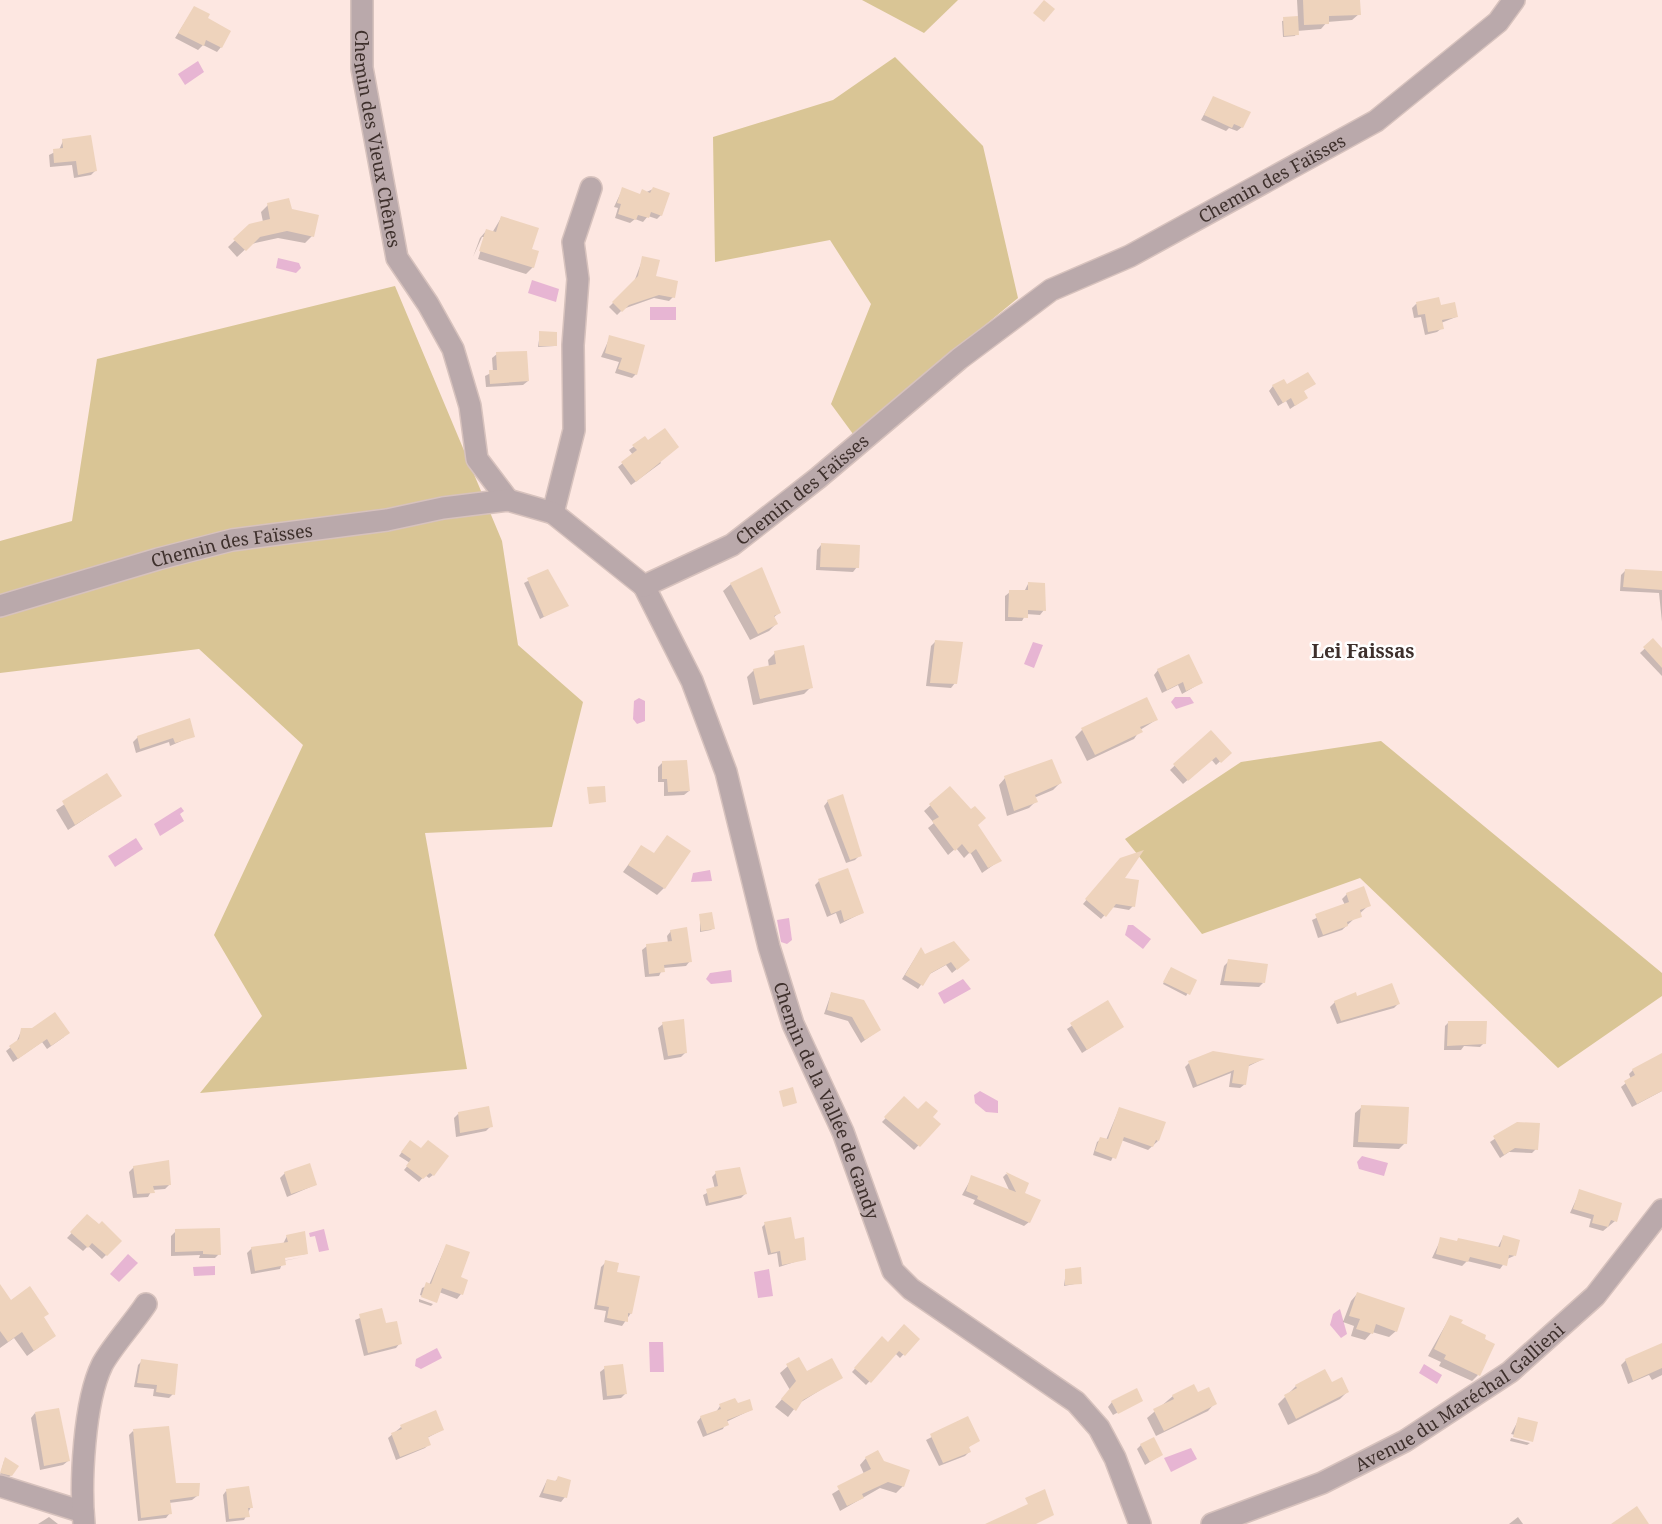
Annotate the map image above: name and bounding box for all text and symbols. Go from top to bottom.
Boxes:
street label: Chemin des Vieux Chênes [349,30,407,249]
street label: Chemin des Faïsses [1194,128,1350,228]
street label: Chemin des Faïsses [730,429,873,550]
street label: Chemin des Faïsses [148,518,314,573]
district label: Lei Faissas [1312,638,1414,664]
street label: Chemin de la Vallée de Gandy [769,979,886,1223]
street label: Avenue du Maréchal Gallieni [1351,1317,1569,1477]

